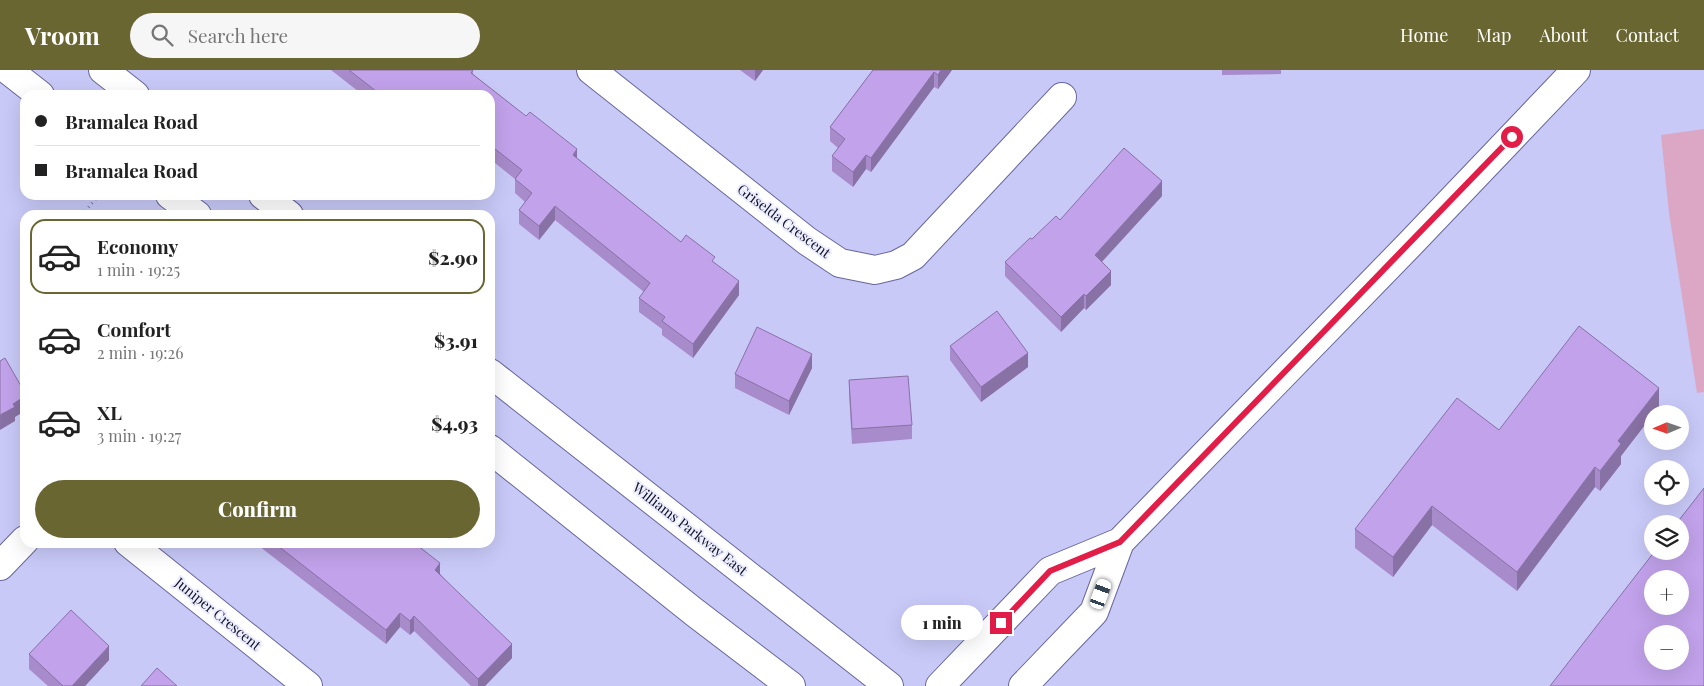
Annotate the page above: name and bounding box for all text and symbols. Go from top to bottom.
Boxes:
search box [130,13,480,58]
text: Vroom [25,19,100,51]
icon: search [148,21,176,49]
text: Search here [188,22,288,48]
text: Home [1400,23,1448,47]
text: Map [1476,23,1511,47]
text: About [1539,23,1588,47]
text: Contact [1616,23,1679,47]
text: Bramalea Road [65,108,198,134]
route start [1501,126,1523,148]
text: Bramalea Road [65,157,198,183]
street label: Griselda Crescent [734,179,836,262]
text: Economy [97,233,178,259]
icon: car [37,234,82,279]
text: $2.90 [428,244,478,270]
text: 1 min · 19:25 [97,259,180,280]
text: Comfort [97,316,171,342]
icon: car [37,317,82,362]
text: $3.91 [434,327,478,353]
text: 2 min · 19:26 [97,342,184,363]
text: XL [97,399,122,425]
icon: car [37,400,82,445]
north arrow [1644,405,1689,450]
map controls [1644,405,1689,670]
text: $4.93 [431,410,478,436]
text: 3 min · 19:27 [97,425,181,446]
button: locate [1644,460,1689,505]
street label: Williams Parkway East [628,477,752,580]
button: Confirm [35,480,480,538]
button: layers [1644,515,1689,560]
button: + [1644,570,1689,615]
street label: Juniper Crescent [170,572,266,655]
car [1088,577,1113,611]
callout: 1 min [901,606,984,640]
text: 1 min [922,612,962,633]
route end [990,612,1012,634]
button: − [1644,625,1689,670]

